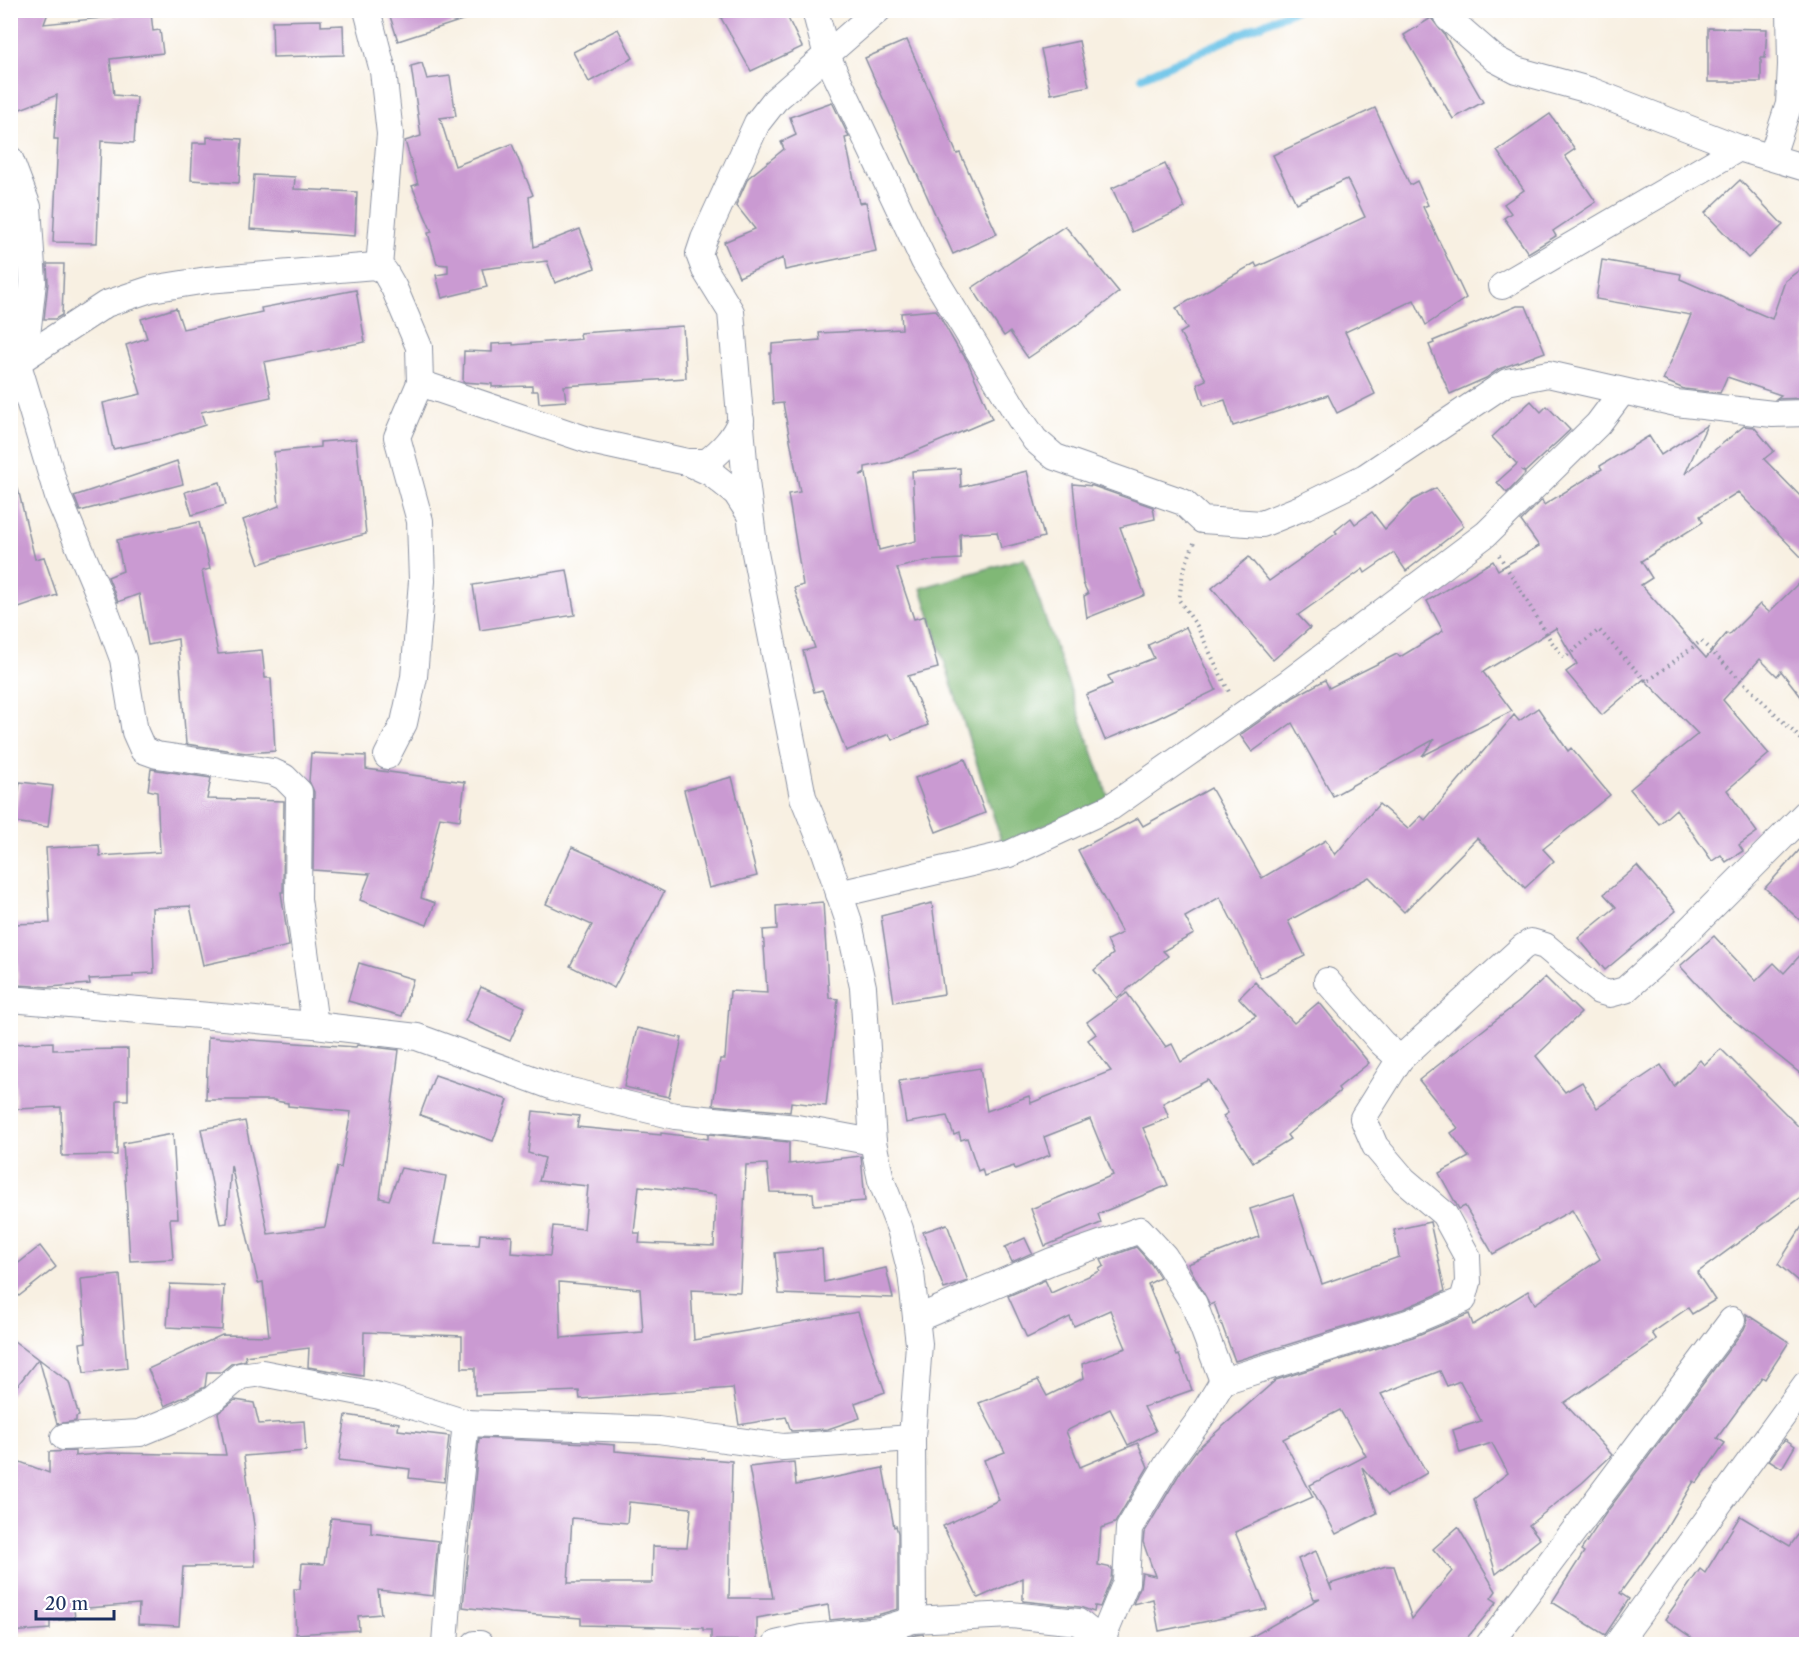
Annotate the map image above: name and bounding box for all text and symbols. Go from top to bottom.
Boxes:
scale bar [36,1583,114,1621]
text: 20 m [45,1593,89,1615]

